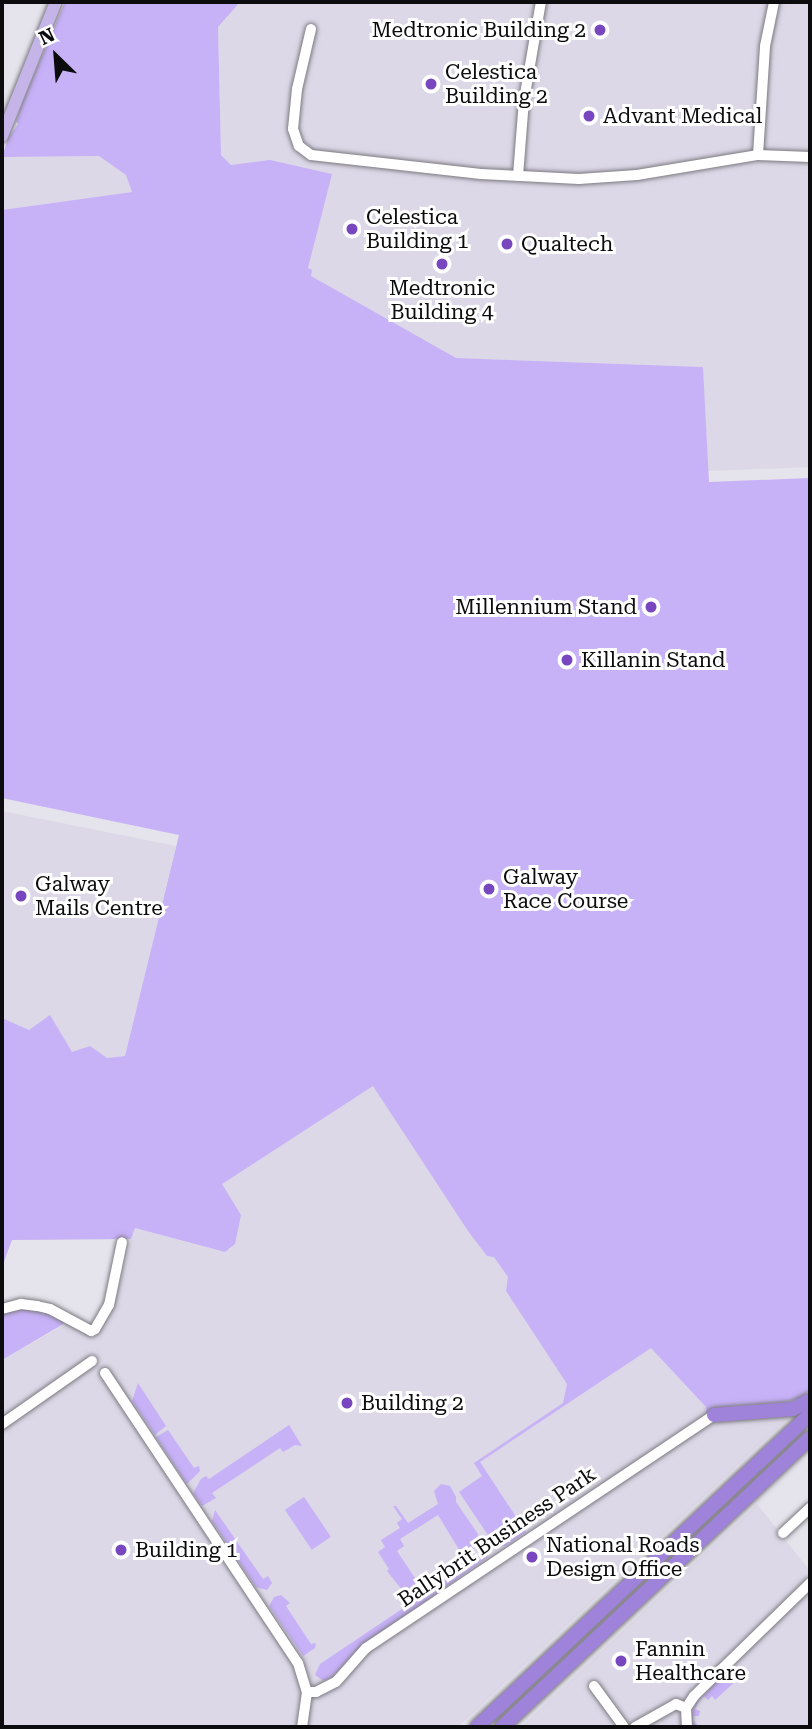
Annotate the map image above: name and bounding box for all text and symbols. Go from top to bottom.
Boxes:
place label: Medtronic Building 2 [372,17,586,43]
north arrow [21,21,91,91]
marker: Medtronic Building 2 [592,22,608,38]
text: N [35,23,58,50]
place label: Celestica Building 2 [445,59,548,109]
marker: Celestica Building 2 [423,76,439,92]
place label: Advant Medical [603,103,762,129]
marker: Advant Medical [581,108,597,124]
place label: Celestica Building 1 [366,204,469,254]
marker: Celestica Building 1 [344,221,360,237]
place label: Qualtech [521,231,613,257]
marker: Qualtech [499,236,515,252]
marker: Medtronic Building 4 [434,256,450,272]
place label: Medtronic Building 4 [389,275,495,325]
place label: Millennium Stand [455,594,637,620]
marker: Millennium Stand [643,599,659,615]
place label: Killanin Stand [581,647,726,673]
marker: Killanin Stand [559,652,575,668]
place label: Galway Race Course [503,864,628,914]
place label: Galway Mails Centre [35,871,163,921]
marker: Galway Race Course [481,881,497,897]
marker: Galway Mails Centre [13,888,29,904]
place label: Building 2 [361,1390,464,1416]
marker: Building 2 [339,1395,355,1411]
street label: Ballybrit Business Park [393,1461,601,1613]
place label: National Roads Design Office [546,1532,699,1582]
place label: Building 1 [135,1537,238,1563]
marker: Building 1 [113,1542,129,1558]
marker: National Roads Design Office [524,1549,540,1565]
place label: Fannin Healthcare [635,1636,746,1686]
marker: Fannin Healthcare [613,1653,629,1669]

